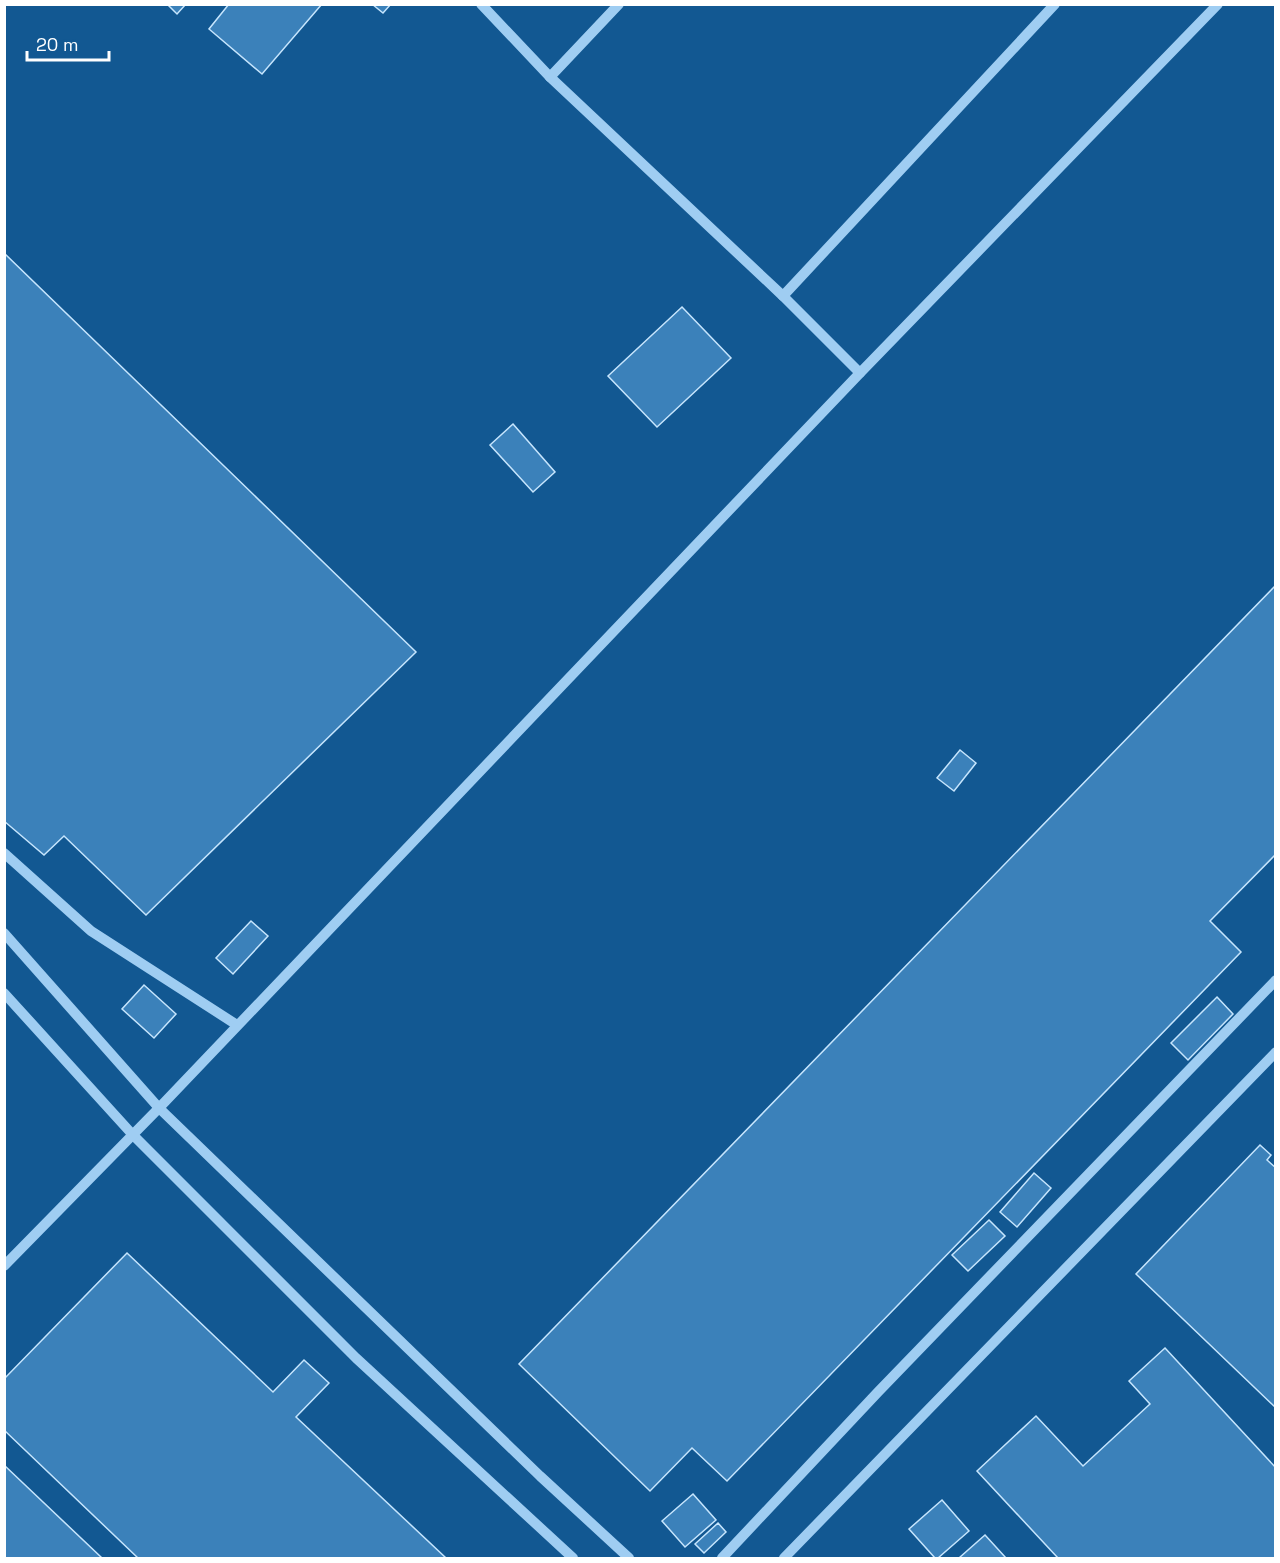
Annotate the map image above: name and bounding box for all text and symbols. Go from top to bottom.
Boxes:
scale bar [27,24,110,62]
text: 20 m [36,33,79,56]

